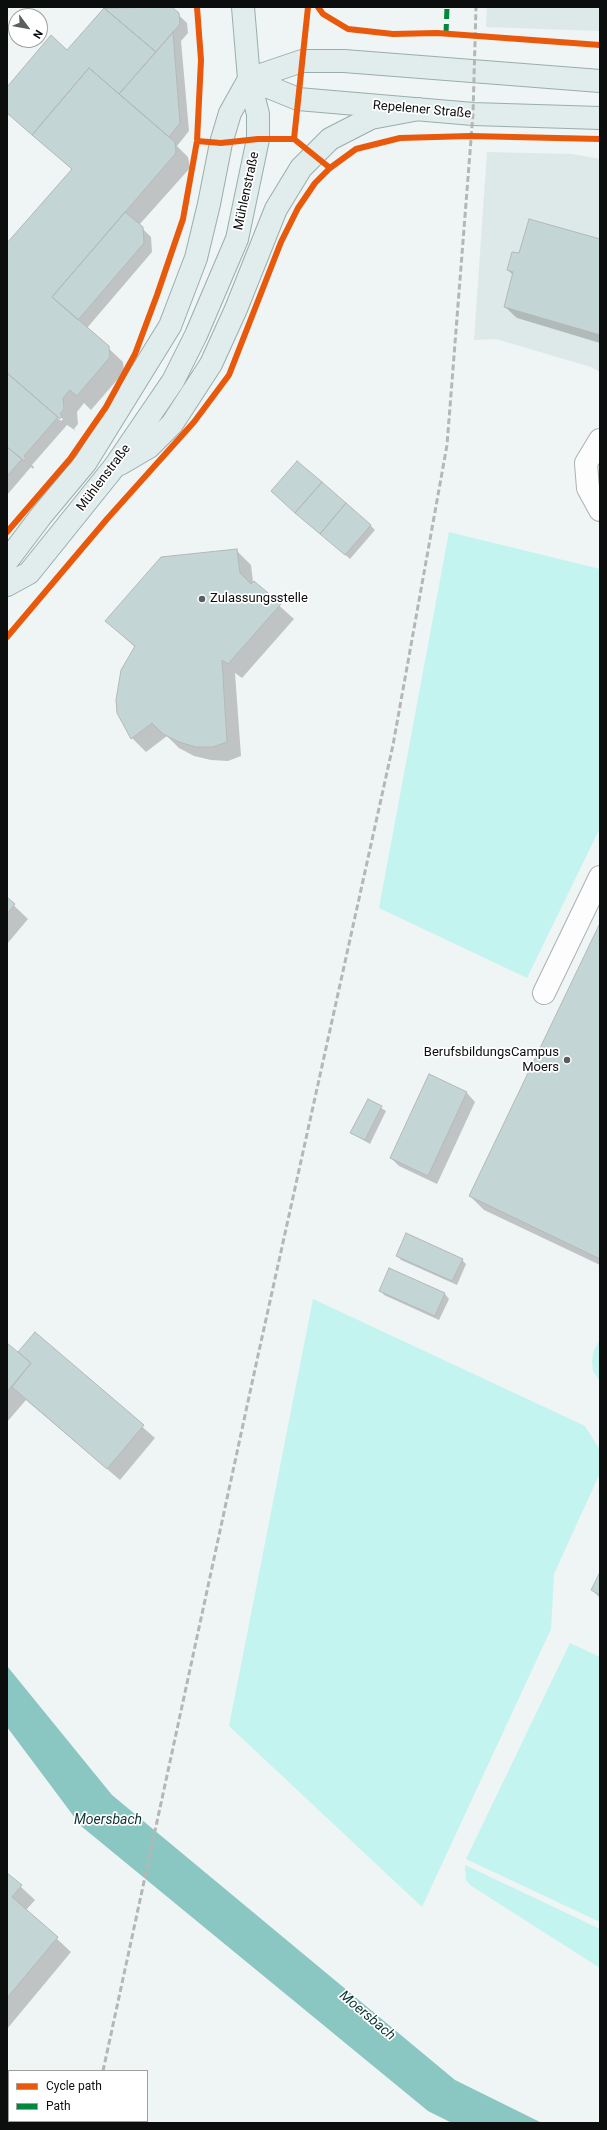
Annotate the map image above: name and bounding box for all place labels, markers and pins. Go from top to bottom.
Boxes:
place label: Zulassungsstelle [210,591,308,607]
marker: Zulassungsstelle [197,594,207,604]
place label: BerufsbildungsCampus Moers [424,1045,559,1076]
marker: BerufsbildungsCampus Moers [562,1055,572,1065]

